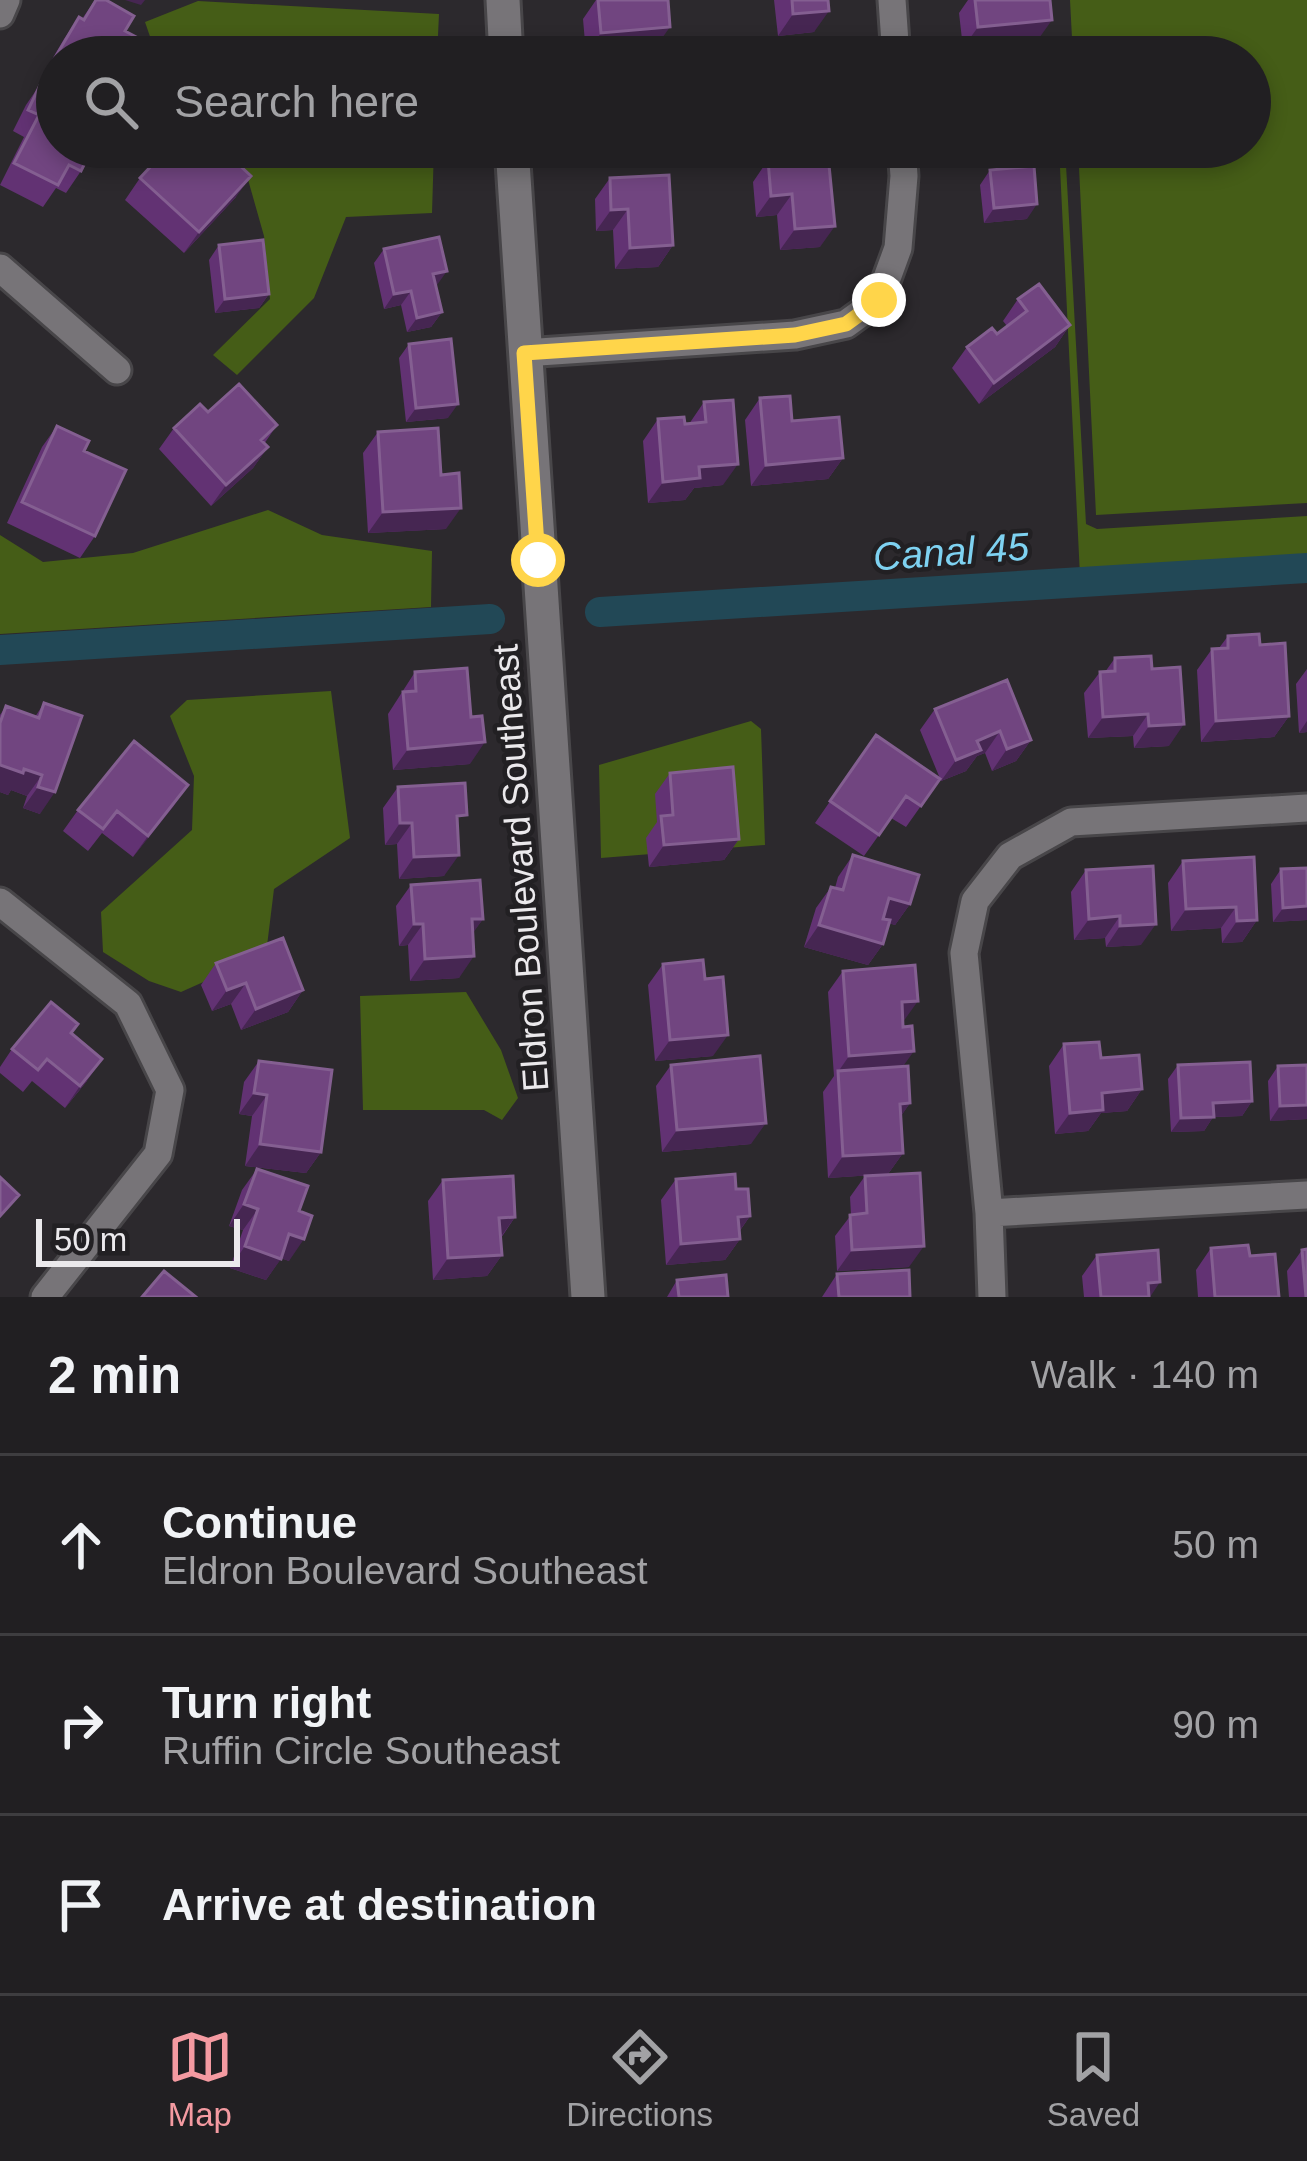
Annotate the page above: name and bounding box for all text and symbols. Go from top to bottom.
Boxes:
search box [36,36,1271,168]
icon: search [78,69,144,135]
text: Search here [174,76,419,127]
route end [852,273,906,327]
water label: Canal 45 [872,525,1031,578]
route start [511,533,565,587]
street label: Eldron Boulevard Southeast [484,643,557,1093]
scale bar [36,1213,240,1266]
text: 50 m [54,1221,127,1258]
text: 2 min [48,1347,181,1404]
text: Walk · 140 m [1031,1353,1259,1396]
text: Continue [162,1497,357,1548]
icon: ahead [48,1512,114,1578]
text: 50 m [1172,1523,1259,1566]
text: Eldron Boulevard Southeast [162,1549,648,1592]
text: Turn right [162,1677,371,1728]
icon: right [48,1692,114,1758]
text: 90 m [1172,1703,1259,1746]
text: Ruffin Circle Southeast [162,1729,560,1772]
icon: arrive [48,1872,114,1938]
text: Arrive at destination [162,1879,597,1930]
tab: Map [167,2024,233,2134]
tab: Directions [566,2024,713,2134]
tab: Saved [1047,2024,1140,2134]

